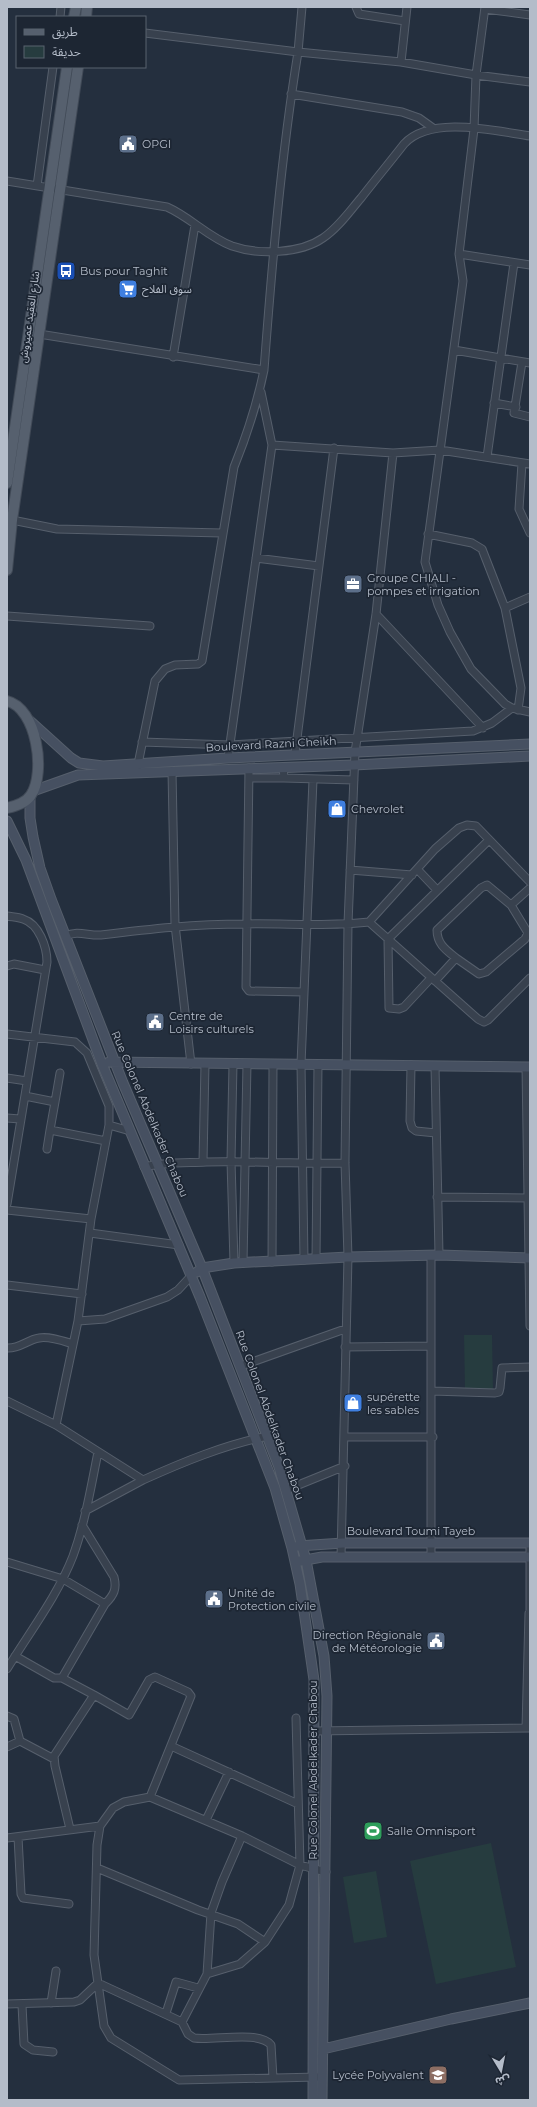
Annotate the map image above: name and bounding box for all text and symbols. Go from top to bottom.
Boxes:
legend [16,16,146,68]
text: طريق [52,24,78,40]
text: حديقة [52,44,81,59]
public building icon: OPGI [117,133,139,155]
place label: OPGI [142,137,171,151]
bus stop icon: Bus pour Taghit [55,260,77,282]
place label: Bus pour Taghit [80,264,168,278]
street label: شارع العقيد عميروش [16,270,43,364]
supermarket icon: سوق الفلاح [117,278,139,300]
place label: سوق الفلاح [142,282,192,297]
place label: Groupe CHIALI - pompes et irrigation [367,571,480,598]
office icon: Groupe CHIALI - pompes et irrigation [342,573,364,595]
street label: Boulevard Razni Cheikh [205,734,337,754]
shop icon: Chevrolet [326,798,348,820]
place label: Chevrolet [351,802,405,816]
place label: Centre de Loisirs culturels [169,1009,254,1036]
public building icon: Centre de Loisirs culturels [144,1011,166,1033]
street label: Rue Colonel Abdelkader Chabou [109,1029,191,1199]
street label: Rue Colonel Abdelkader Chabou [233,1328,307,1502]
place label: supérette les sables [367,1390,420,1417]
shop icon: supérette les sables [342,1392,364,1414]
street label: Boulevard Toumi Tayeb [347,1524,475,1538]
place label: Unité de Protection civile [228,1586,317,1613]
public building icon: Unité de Protection civile [203,1588,225,1610]
place label: Direction Régionale de Météorologie [313,1628,422,1655]
public building icon: Direction Régionale de Météorologie [425,1630,447,1652]
street label: Rue Colonel Abdelkader Chabou [306,1680,320,1860]
sports icon: Salle Omnisport [362,1820,384,1842]
place label: Salle Omnisport [387,1824,476,1838]
north arrow [481,2051,521,2091]
school or university icon: Lycée Polyvalent [427,2064,449,2086]
place label: Lycée Polyvalent [332,2068,425,2082]
text: ش [494,2073,511,2089]

